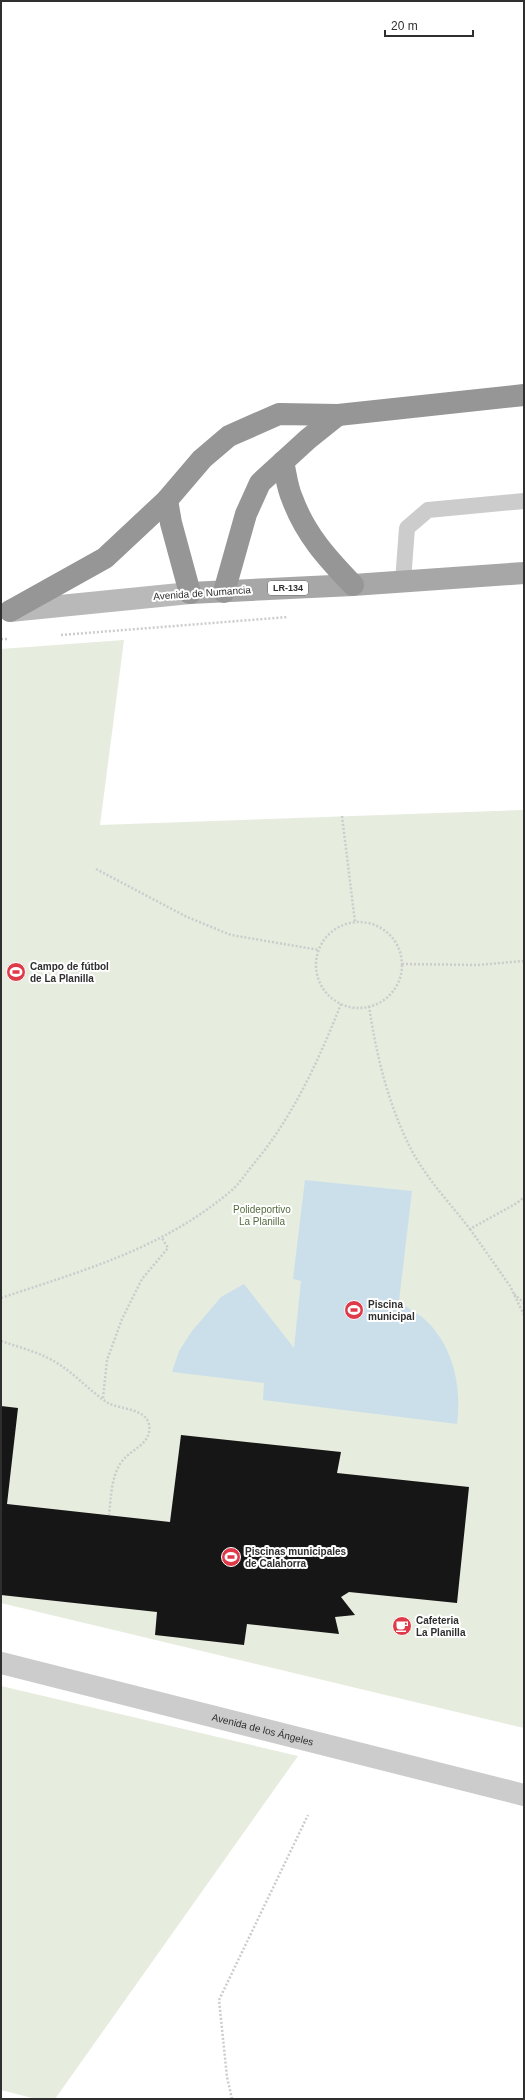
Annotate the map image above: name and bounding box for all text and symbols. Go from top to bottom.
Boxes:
scale bar [385,12,473,38]
text: 20 m [391,19,418,33]
road number: LR-134 [268,581,308,595]
street label: Avenida de Numancia [153,584,252,602]
sports icon: Campo de fútbol de La Planilla [5,961,27,983]
place label: Campo de fútbol de La Planilla [30,961,109,984]
park label: Polideportivo La Planilla [233,1204,291,1227]
sports icon: Piscina municipal [343,1299,365,1321]
place label: Piscina municipal [368,1299,415,1322]
sports icon: Piscinas municipales de Calahorra [220,1546,242,1568]
place label: Piscinas municipales de Calahorra [245,1546,347,1569]
cafe icon: Cafeteria La Planilla [391,1615,413,1637]
place label: Cafeteria La Planilla [416,1615,466,1638]
street label: Avenida de los Ángeles [211,1711,315,1747]

